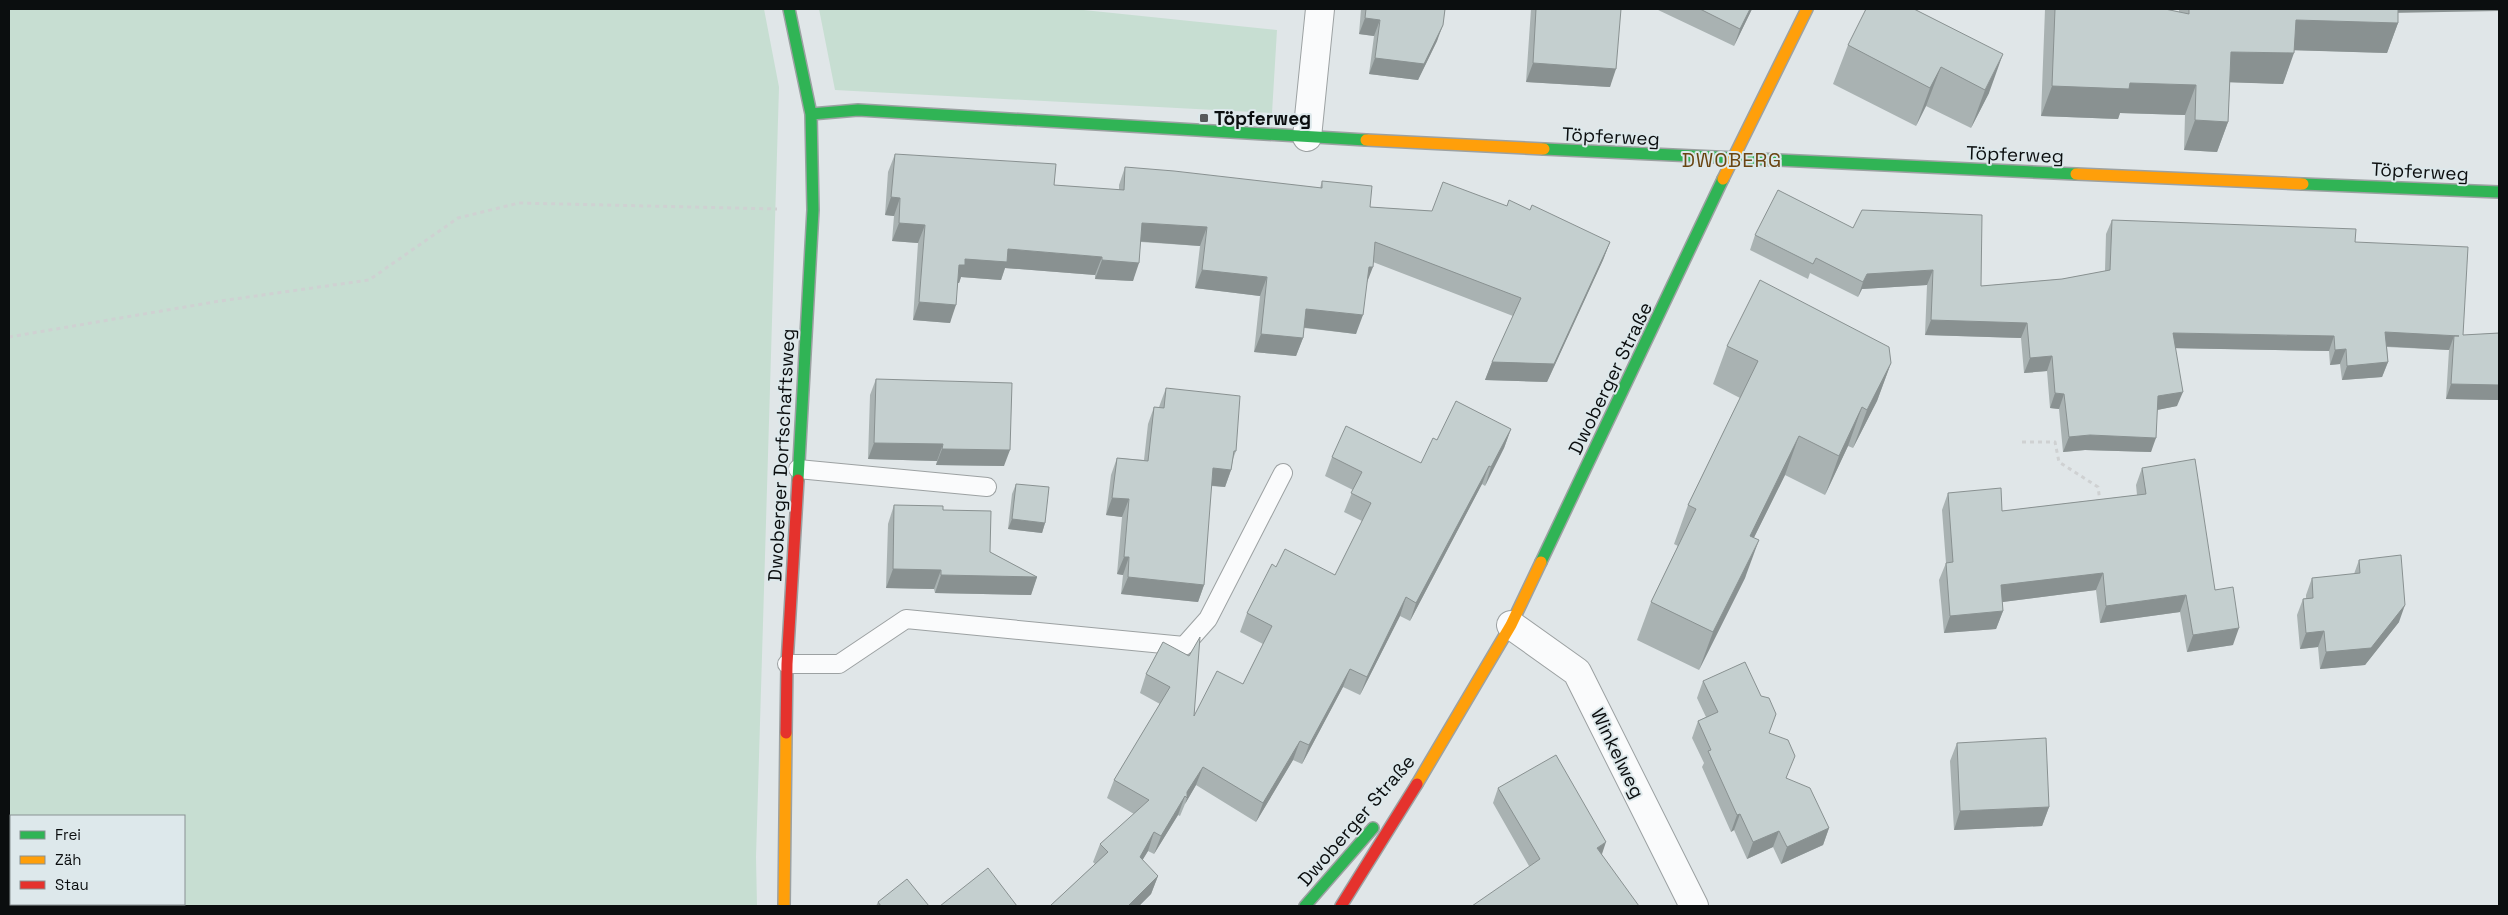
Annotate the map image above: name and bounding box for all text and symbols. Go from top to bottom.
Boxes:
place label: Töpferweg [1214,106,1311,131]
marker: Töpferweg [1198,112,1210,124]
street label: Töpferweg [1562,121,1660,152]
street label: Töpferweg [1966,140,2064,169]
district label: DWOBERG [1682,147,1782,173]
street label: Töpferweg [2371,156,2469,187]
street label: Dwoberger Straße [1563,298,1658,459]
street label: Dwoberger Dorfschaftsweg [762,328,801,582]
street label: Winkelweg [1585,704,1650,802]
street label: Dwoberger Straße [1292,749,1420,891]
legend [10,815,185,905]
text: Frei [55,825,81,844]
text: Zäh [55,850,81,869]
text: Stau [55,875,89,894]

